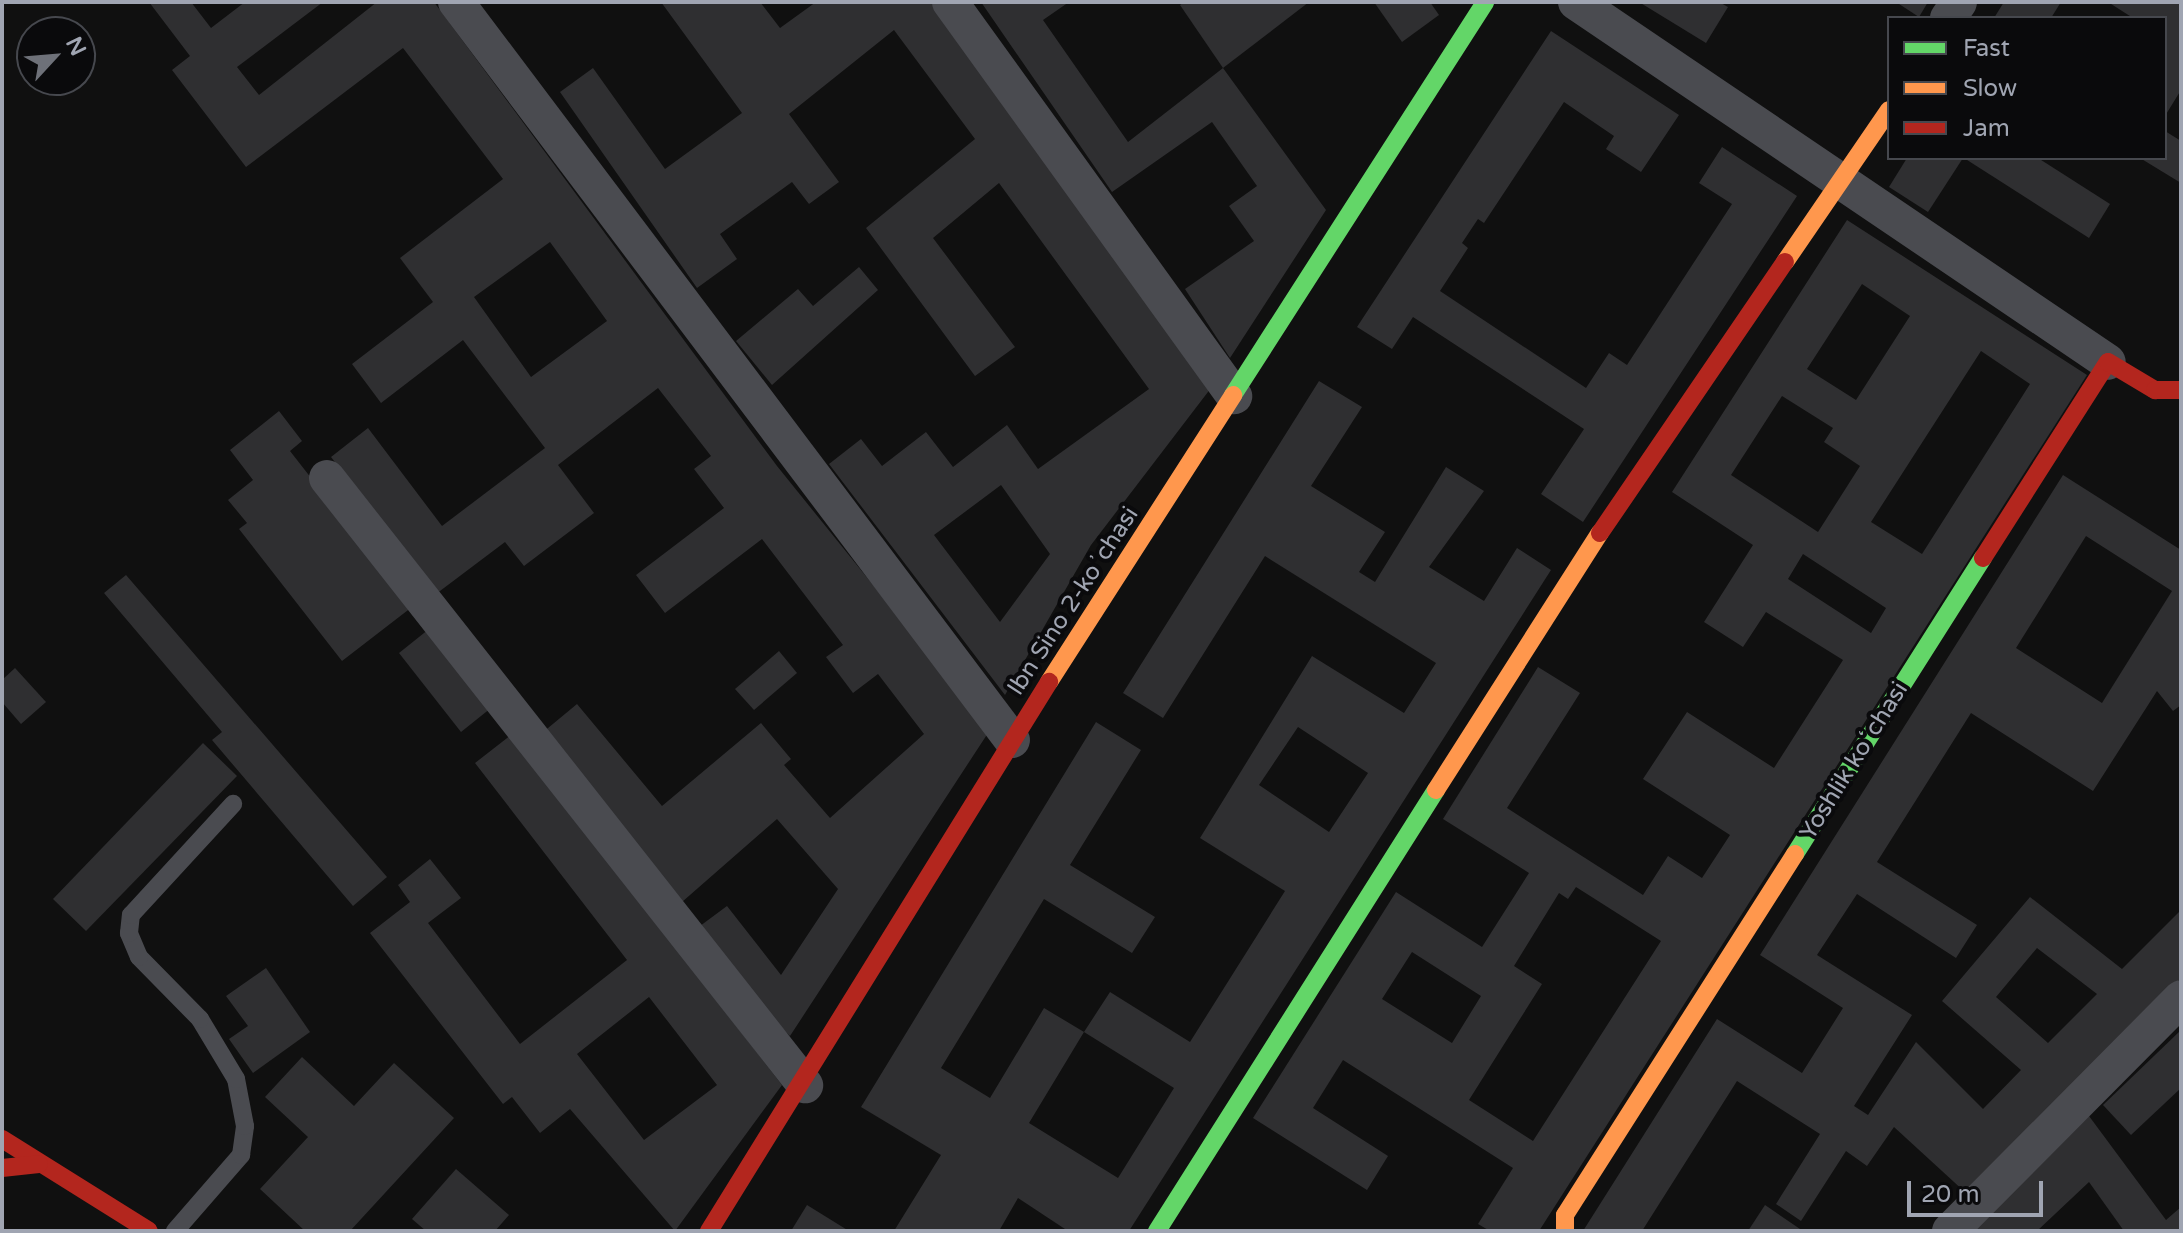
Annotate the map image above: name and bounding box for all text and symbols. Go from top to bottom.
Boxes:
north arrow [16,16,96,96]
legend [1887,16,2167,160]
text: N [60,33,91,60]
text: Fast [1963,34,2010,63]
text: Slow [1963,74,2017,103]
text: Jam [1963,114,2010,143]
street label: Ibn Sino 2-koʼchasi [1001,501,1145,701]
street label: Yoshlik koʻchasi [1794,677,1914,845]
scale bar [1911,1165,2047,1215]
text: 20 m [1921,1180,1979,1209]

